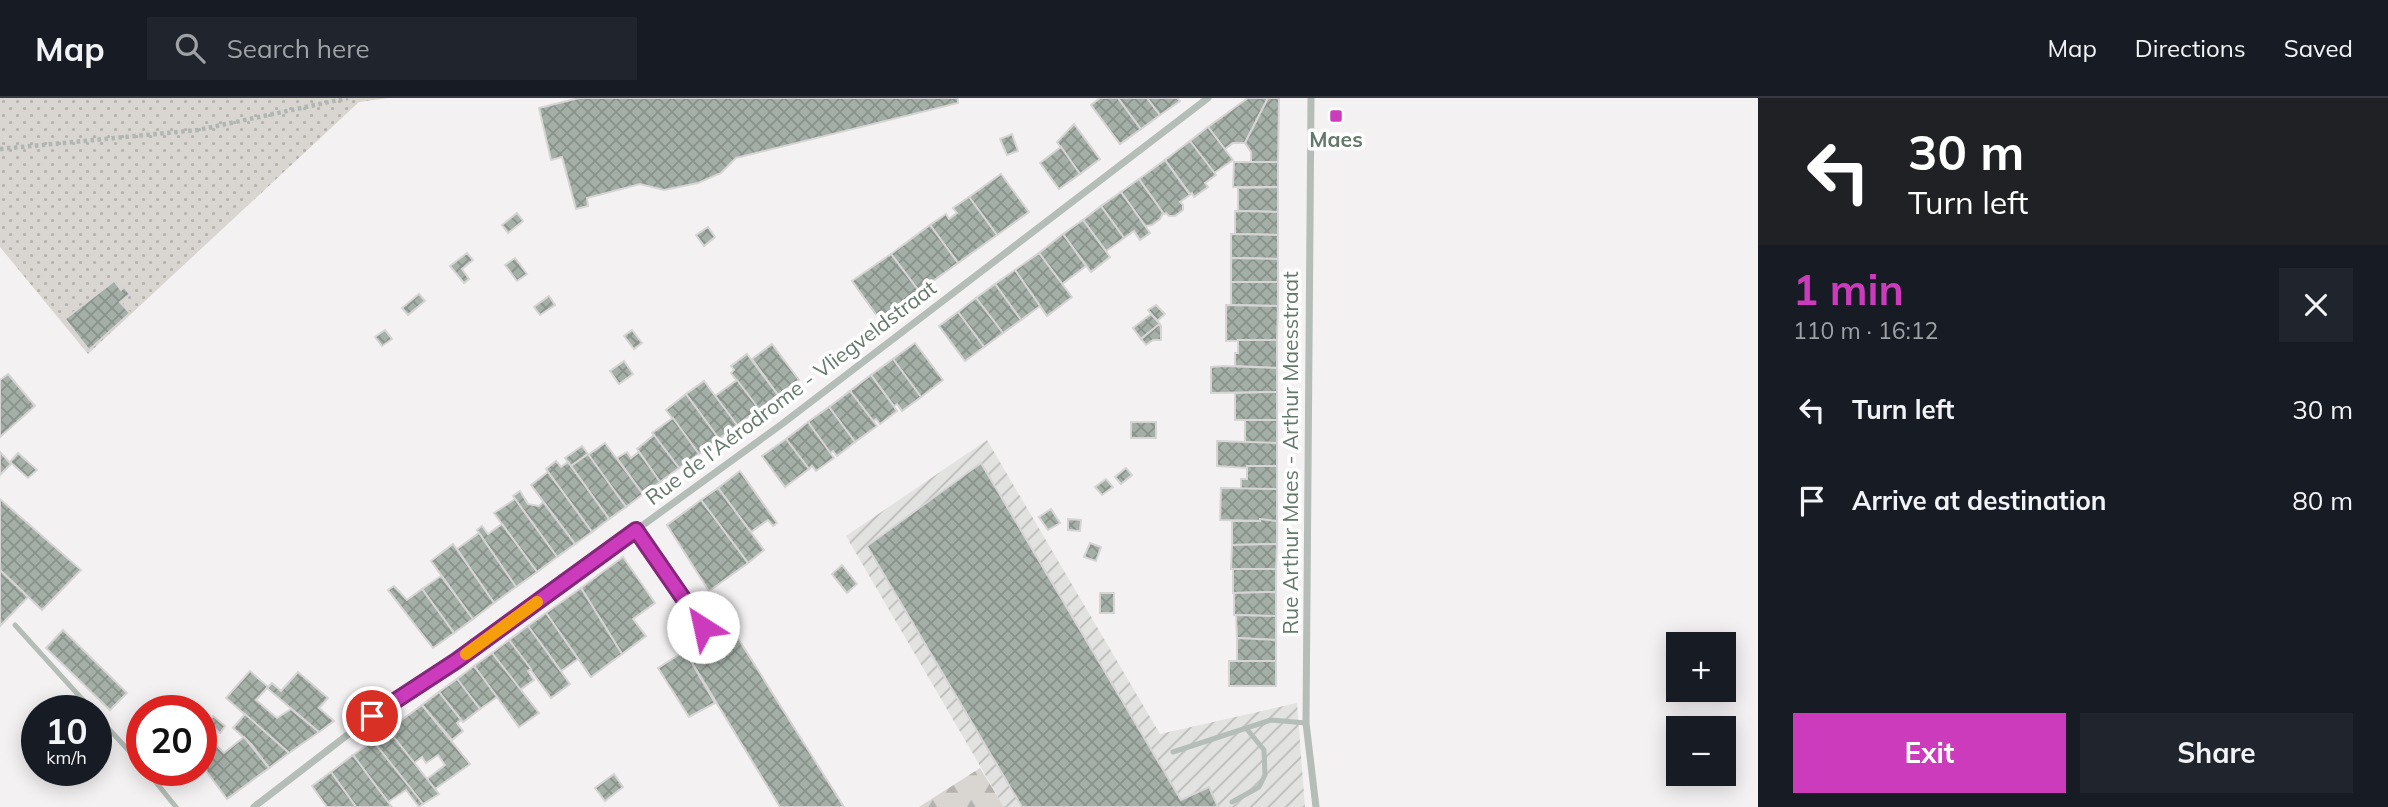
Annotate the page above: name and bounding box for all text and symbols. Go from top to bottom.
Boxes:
search box [147,17,637,80]
text: Map [35,28,105,69]
icon: search [171,29,209,67]
text: Search here [227,32,370,65]
text: Map [2047,33,2097,63]
text: Directions [2135,33,2246,63]
text: Saved [2284,33,2353,63]
marker: Maes [1328,108,1344,124]
text: 30 m [1908,121,2024,182]
place label: Maes [1309,126,1363,152]
icon: left [1793,126,1884,217]
text: Turn left [1908,182,2028,222]
text: 1 min [1793,263,1904,316]
button: close [2279,268,2353,342]
street label: Rue Arthur Maes - Arthur Maesstraat [1277,271,1303,635]
street label: Rue de l'Aérodrome - Vliegveldstraat [640,274,941,510]
text: 110 m · 16:12 [1793,316,1938,345]
icon: left [1793,391,1831,429]
text: Turn left [1852,393,1954,426]
text: 30 m [2292,393,2353,426]
icon: arrive [1793,482,1831,520]
text: Arrive at destination [1852,484,2107,517]
text: 80 m [2292,484,2353,517]
position arrow [666,590,740,664]
map controls [1666,632,1736,786]
button: + [1666,632,1736,702]
pin [342,686,402,746]
speed limit sign: 20 [126,695,217,786]
icon: arrive [353,697,391,735]
text: 10 [45,709,88,753]
button: Exit [1793,713,2066,793]
button: Share [2080,713,2353,793]
button: − [1666,716,1736,786]
text: km/h [46,746,87,769]

